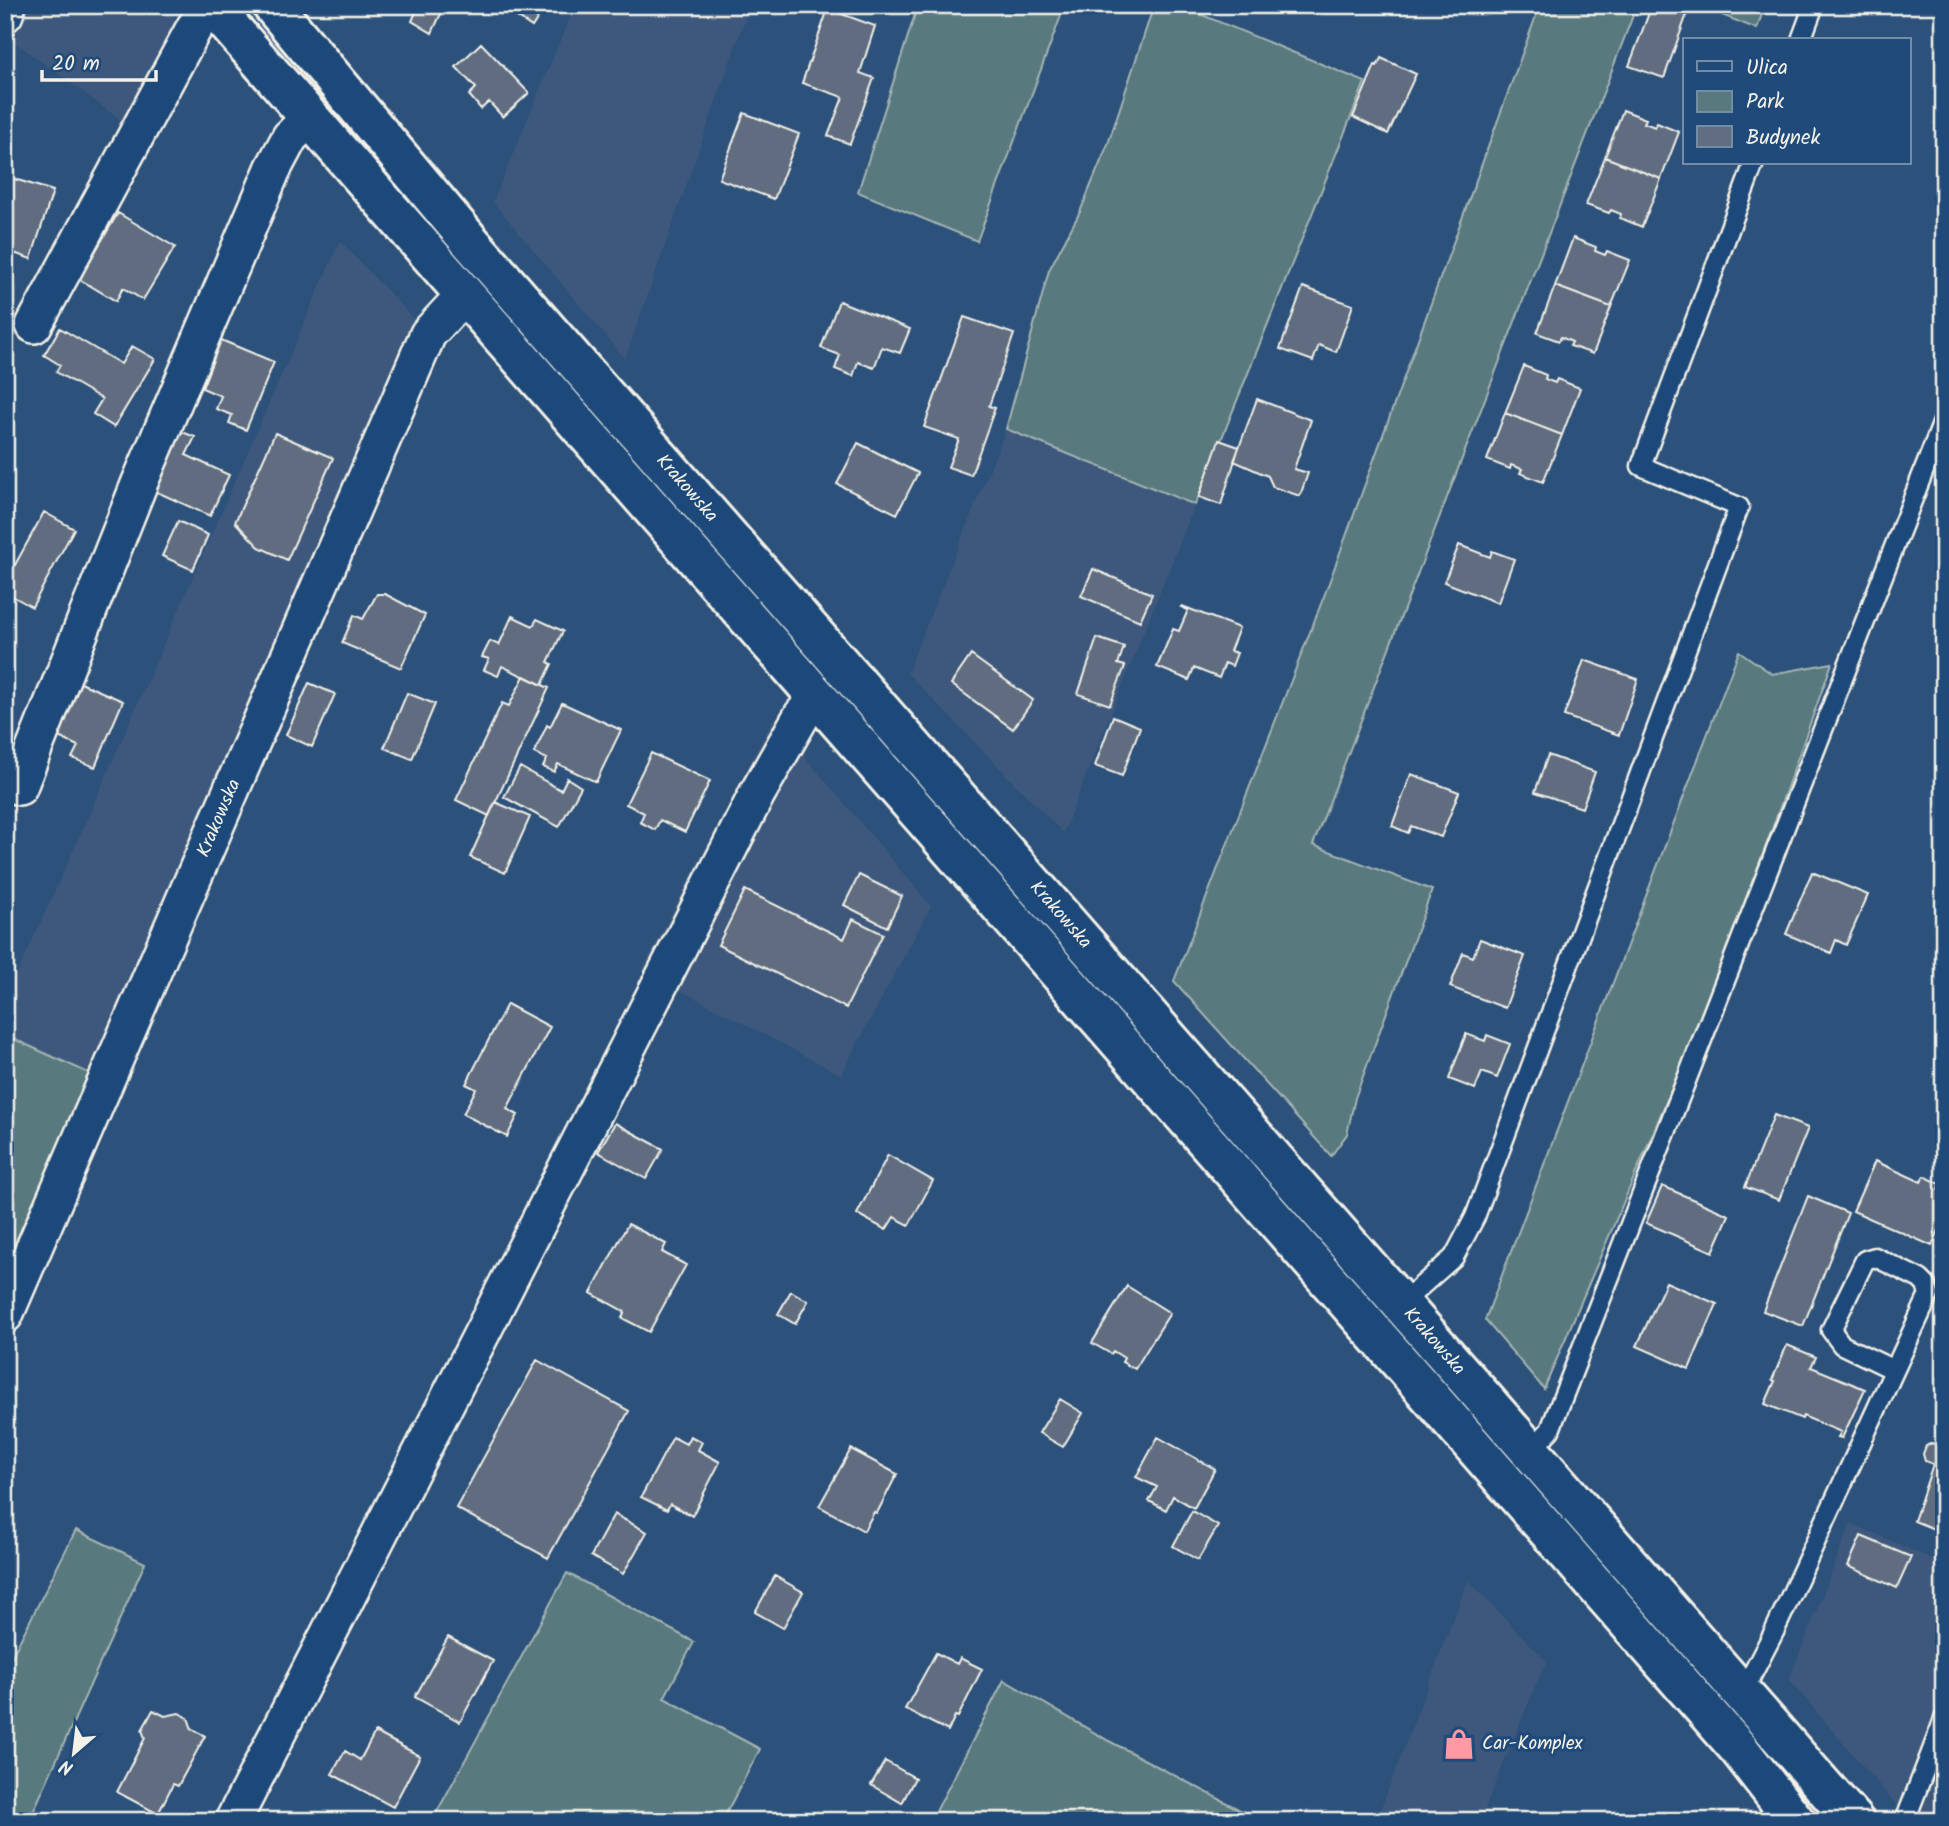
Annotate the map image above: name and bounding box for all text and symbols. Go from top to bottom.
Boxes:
scale bar [42,38,156,82]
legend [1683,38,1910,164]
text: 20 m [52,48,100,81]
text: Ulica [1746,52,1788,85]
text: Park [1746,86,1784,119]
text: Budynek [1746,122,1820,155]
street label: Krakowska [648,448,725,530]
street label: Krakowska [189,774,249,862]
street label: Krakowska [1022,874,1099,956]
street label: Krakowska [1395,1300,1472,1382]
north arrow [38,1717,108,1787]
shop icon: Car-Komplex [1442,1727,1476,1761]
place label: Car-Komplex [1482,1729,1584,1759]
text: N [55,1750,79,1782]

